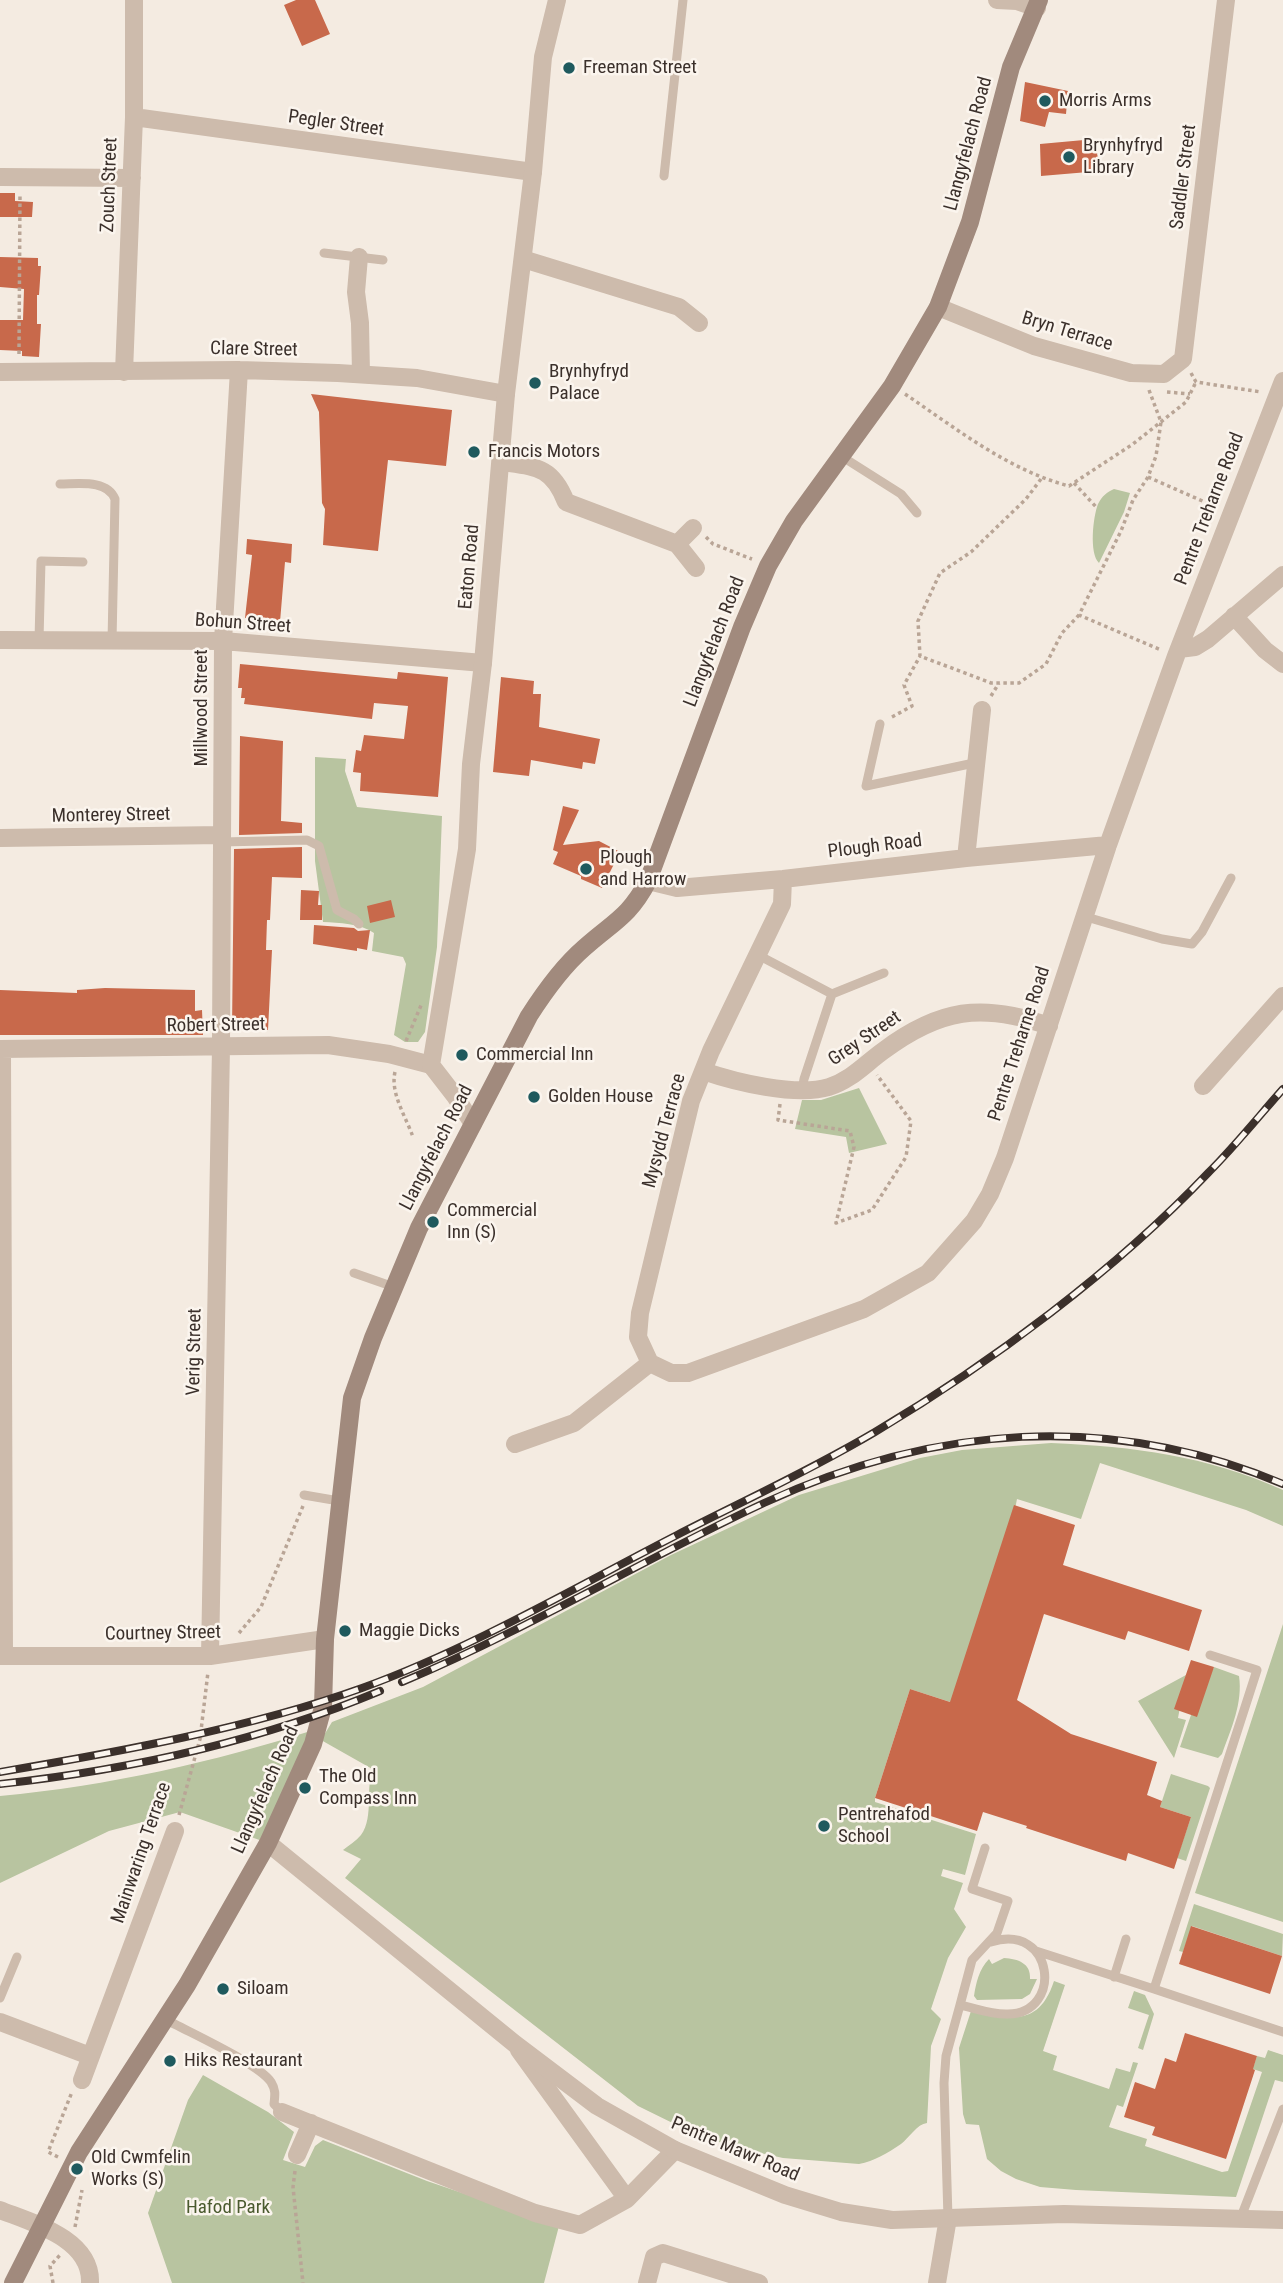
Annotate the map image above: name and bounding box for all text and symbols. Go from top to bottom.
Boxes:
place label: Freeman Street [583,57,697,79]
marker: Freeman Street [561,60,577,76]
street label: Llangyfelach Road [940,75,998,213]
place label: Morris Arms [1059,90,1152,112]
marker: Morris Arms [1037,93,1053,109]
street label: Pegler Street [287,106,385,142]
street label: Saddler Street [1166,123,1202,231]
place label: Brynhyfryd Library [1083,135,1163,179]
street label: Zouch Street [97,137,123,233]
marker: Brynhyfryd Library [1061,149,1077,165]
street label: Bryn Terrace [1019,307,1115,357]
street label: Clare Street [210,338,298,362]
place label: Brynhyfryd Palace [549,361,629,405]
marker: Brynhyfryd Palace [527,375,543,391]
street label: Pentre Treharne Road [1170,430,1250,588]
place label: Francis Motors [488,441,600,463]
marker: Francis Motors [466,444,482,460]
street label: Eaton Road [455,524,485,610]
street label: Llangyfelach Road [680,574,750,710]
street label: Bohun Street [194,609,292,639]
street label: Millwood Street [191,649,213,767]
street label: Monterey Street [51,804,171,828]
street label: Plough Road [827,830,923,864]
place label: Plough and Harrow [600,847,686,891]
marker: Plough and Harrow [578,861,594,877]
street label: Pentre Treharne Road [984,964,1056,1124]
street label: Grey Street [824,1007,906,1071]
street label: Robert Street [166,1014,266,1038]
place label: Commercial Inn [476,1044,594,1066]
marker: Commercial Inn [454,1047,470,1063]
street label: Mysydd Terrace [639,1071,691,1191]
street label: Llangyfelach Road [396,1081,478,1215]
place label: Golden House [548,1086,653,1108]
marker: Golden House [526,1089,542,1105]
place label: Commercial Inn (S) [447,1200,537,1244]
marker: Commercial Inn (S) [425,1214,441,1230]
street label: Verig Street [183,1308,207,1396]
place label: Maggie Dicks [359,1620,460,1642]
street label: Courtney Street [105,1622,221,1646]
marker: Maggie Dicks [337,1623,353,1639]
street label: Llangyfelach Road [228,1722,304,1858]
place label: The Old Compass Inn [319,1766,417,1810]
street label: Mainwaring Terrace [107,1780,177,1926]
marker: The Old Compass Inn [297,1780,313,1796]
place label: Pentrehafod School [838,1804,930,1848]
marker: Pentrehafod School [816,1818,832,1834]
place label: Siloam [237,1978,289,2000]
marker: Siloam [215,1981,231,1997]
place label: Hiks Restaurant [184,2050,303,2072]
marker: Hiks Restaurant [162,2053,178,2069]
street label: Pentre Mawr Road [667,2113,803,2187]
place label: Old Cwmfelin Works (S) [91,2147,191,2191]
marker: Old Cwmfelin Works (S) [69,2161,85,2177]
park label: Hafod Park [186,2197,270,2219]

